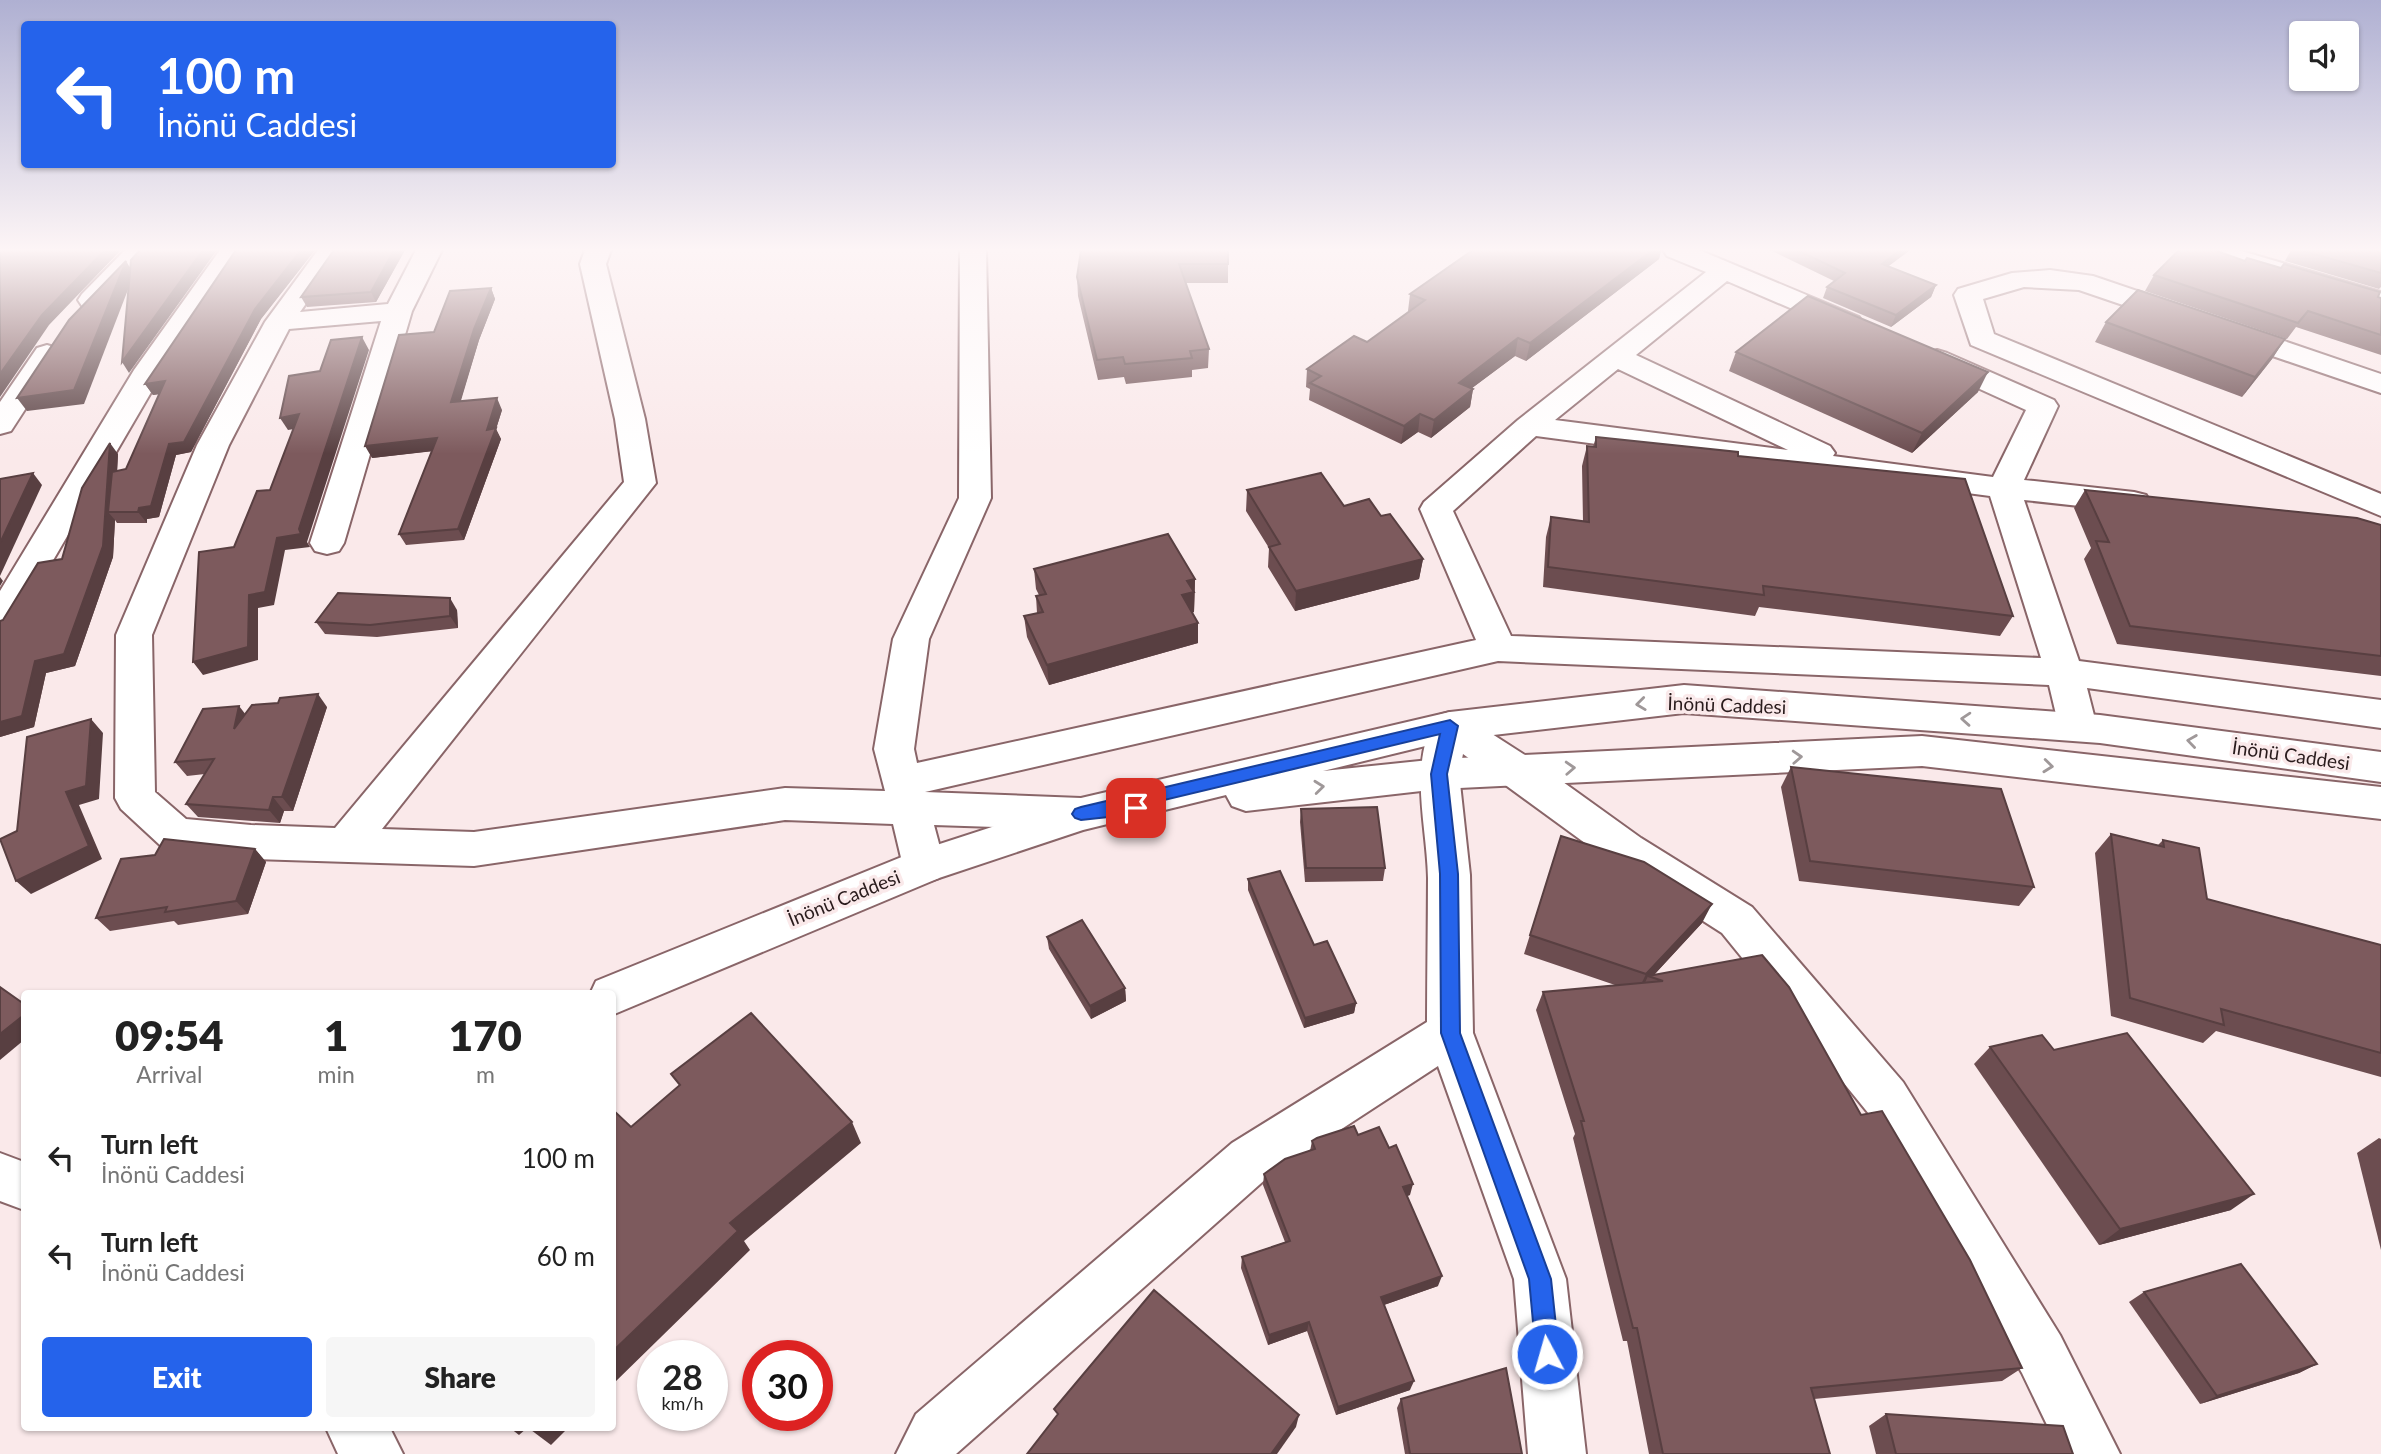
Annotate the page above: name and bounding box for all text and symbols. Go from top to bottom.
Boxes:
map controls [2289,21,2359,91]
button: sound [2289,21,2359,91]
text: 100 m [157,46,295,104]
icon: left [42,49,133,140]
text: İnönü Caddesi [157,105,357,144]
street label: İnönü Caddesi [1667,691,1787,718]
one-way arrow [1635,697,1647,712]
one-way arrow [1960,712,1971,727]
one-way arrow [2186,734,2198,749]
street label: İnönü Caddesi [2231,735,2352,774]
one-way arrow [1792,750,1803,765]
one-way arrow [2043,758,2054,773]
one-way arrow [1565,760,1576,775]
pin [1106,778,1166,838]
one-way arrow [1313,780,1325,795]
icon: arrive [1117,789,1155,827]
street label: İnönü Caddesi [784,865,903,930]
text: 09:54 [115,1010,224,1060]
text: 1 [324,1010,348,1060]
text: 170 [449,1010,522,1060]
text: Arrival [136,1060,202,1088]
text: min [318,1060,355,1088]
text: m [476,1060,495,1088]
text: Turn left [101,1128,198,1160]
icon: left [42,1139,80,1177]
text: 100 m [522,1142,595,1174]
text: İnönü Caddesi [101,1160,245,1188]
text: Turn left [101,1226,198,1258]
icon: left [42,1237,80,1275]
text: 60 m [537,1240,595,1272]
text: İnönü Caddesi [101,1258,245,1286]
position arrow [1510,1317,1584,1391]
button: Exit [42,1337,312,1417]
button: Share [326,1337,595,1417]
speed limit sign: 30 [742,1340,833,1431]
text: 28 [662,1355,703,1397]
text: km/h [661,1392,704,1414]

